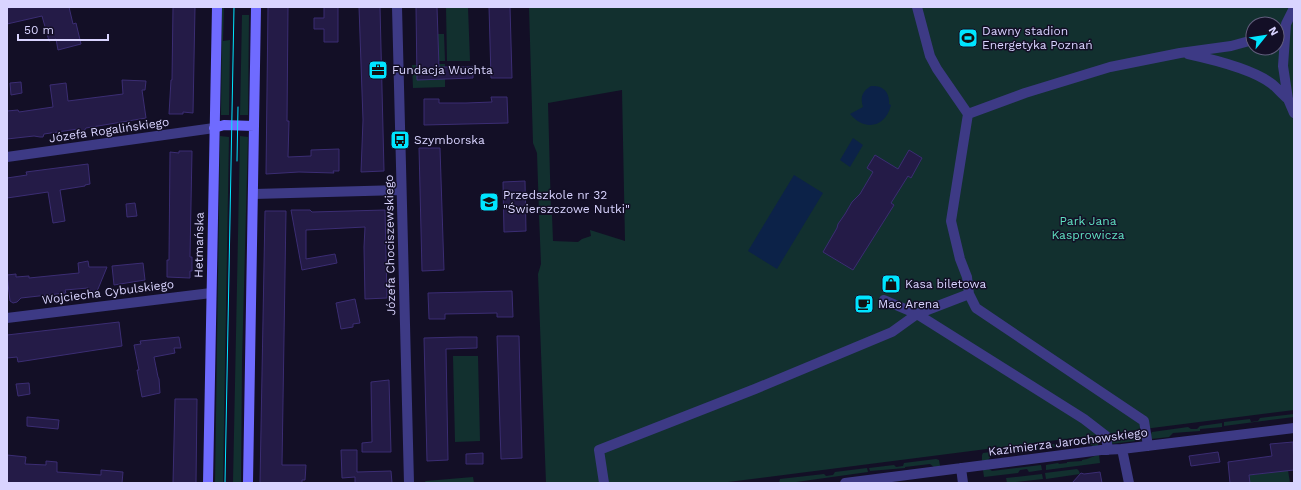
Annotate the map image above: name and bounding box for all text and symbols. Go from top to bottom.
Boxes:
scale bar [18,16,108,42]
north arrow [1245,16,1285,56]
text: 50 m [24,23,54,37]
place label: Dawny stadion Energetyka Poznań [982,24,1093,52]
text: N [1266,24,1281,38]
sports icon: Dawny stadion Energetyka Poznań [957,27,979,49]
office icon: Fundacja Wuchta [367,59,389,81]
place label: Fundacja Wuchta [392,63,493,77]
street label: Józefa Rogalińskiego [48,115,170,145]
bus stop icon: Szymborska [389,129,411,151]
place label: Szymborska [414,133,485,147]
street label: Józefa Chociszewskiego [382,174,398,316]
place label: Przedszkole nr 32 "Świerszczowe Nutki" [503,188,630,216]
school or university icon: Przedszkole nr 32 "Świerszczowe Nutki" [478,191,500,213]
street label: Hetmańska [191,212,207,278]
park label: Park Jana Kasprowicza [1051,214,1125,242]
shop icon: Kasa biletowa [880,273,902,295]
street label: Wojciecha Cybulskiego [41,277,175,307]
place label: Kasa biletowa [905,277,986,291]
cafe icon: Mac Arena [853,293,875,315]
place label: Mac Arena [878,297,939,311]
street label: Kazimierza Jarochowskiego [988,425,1148,459]

